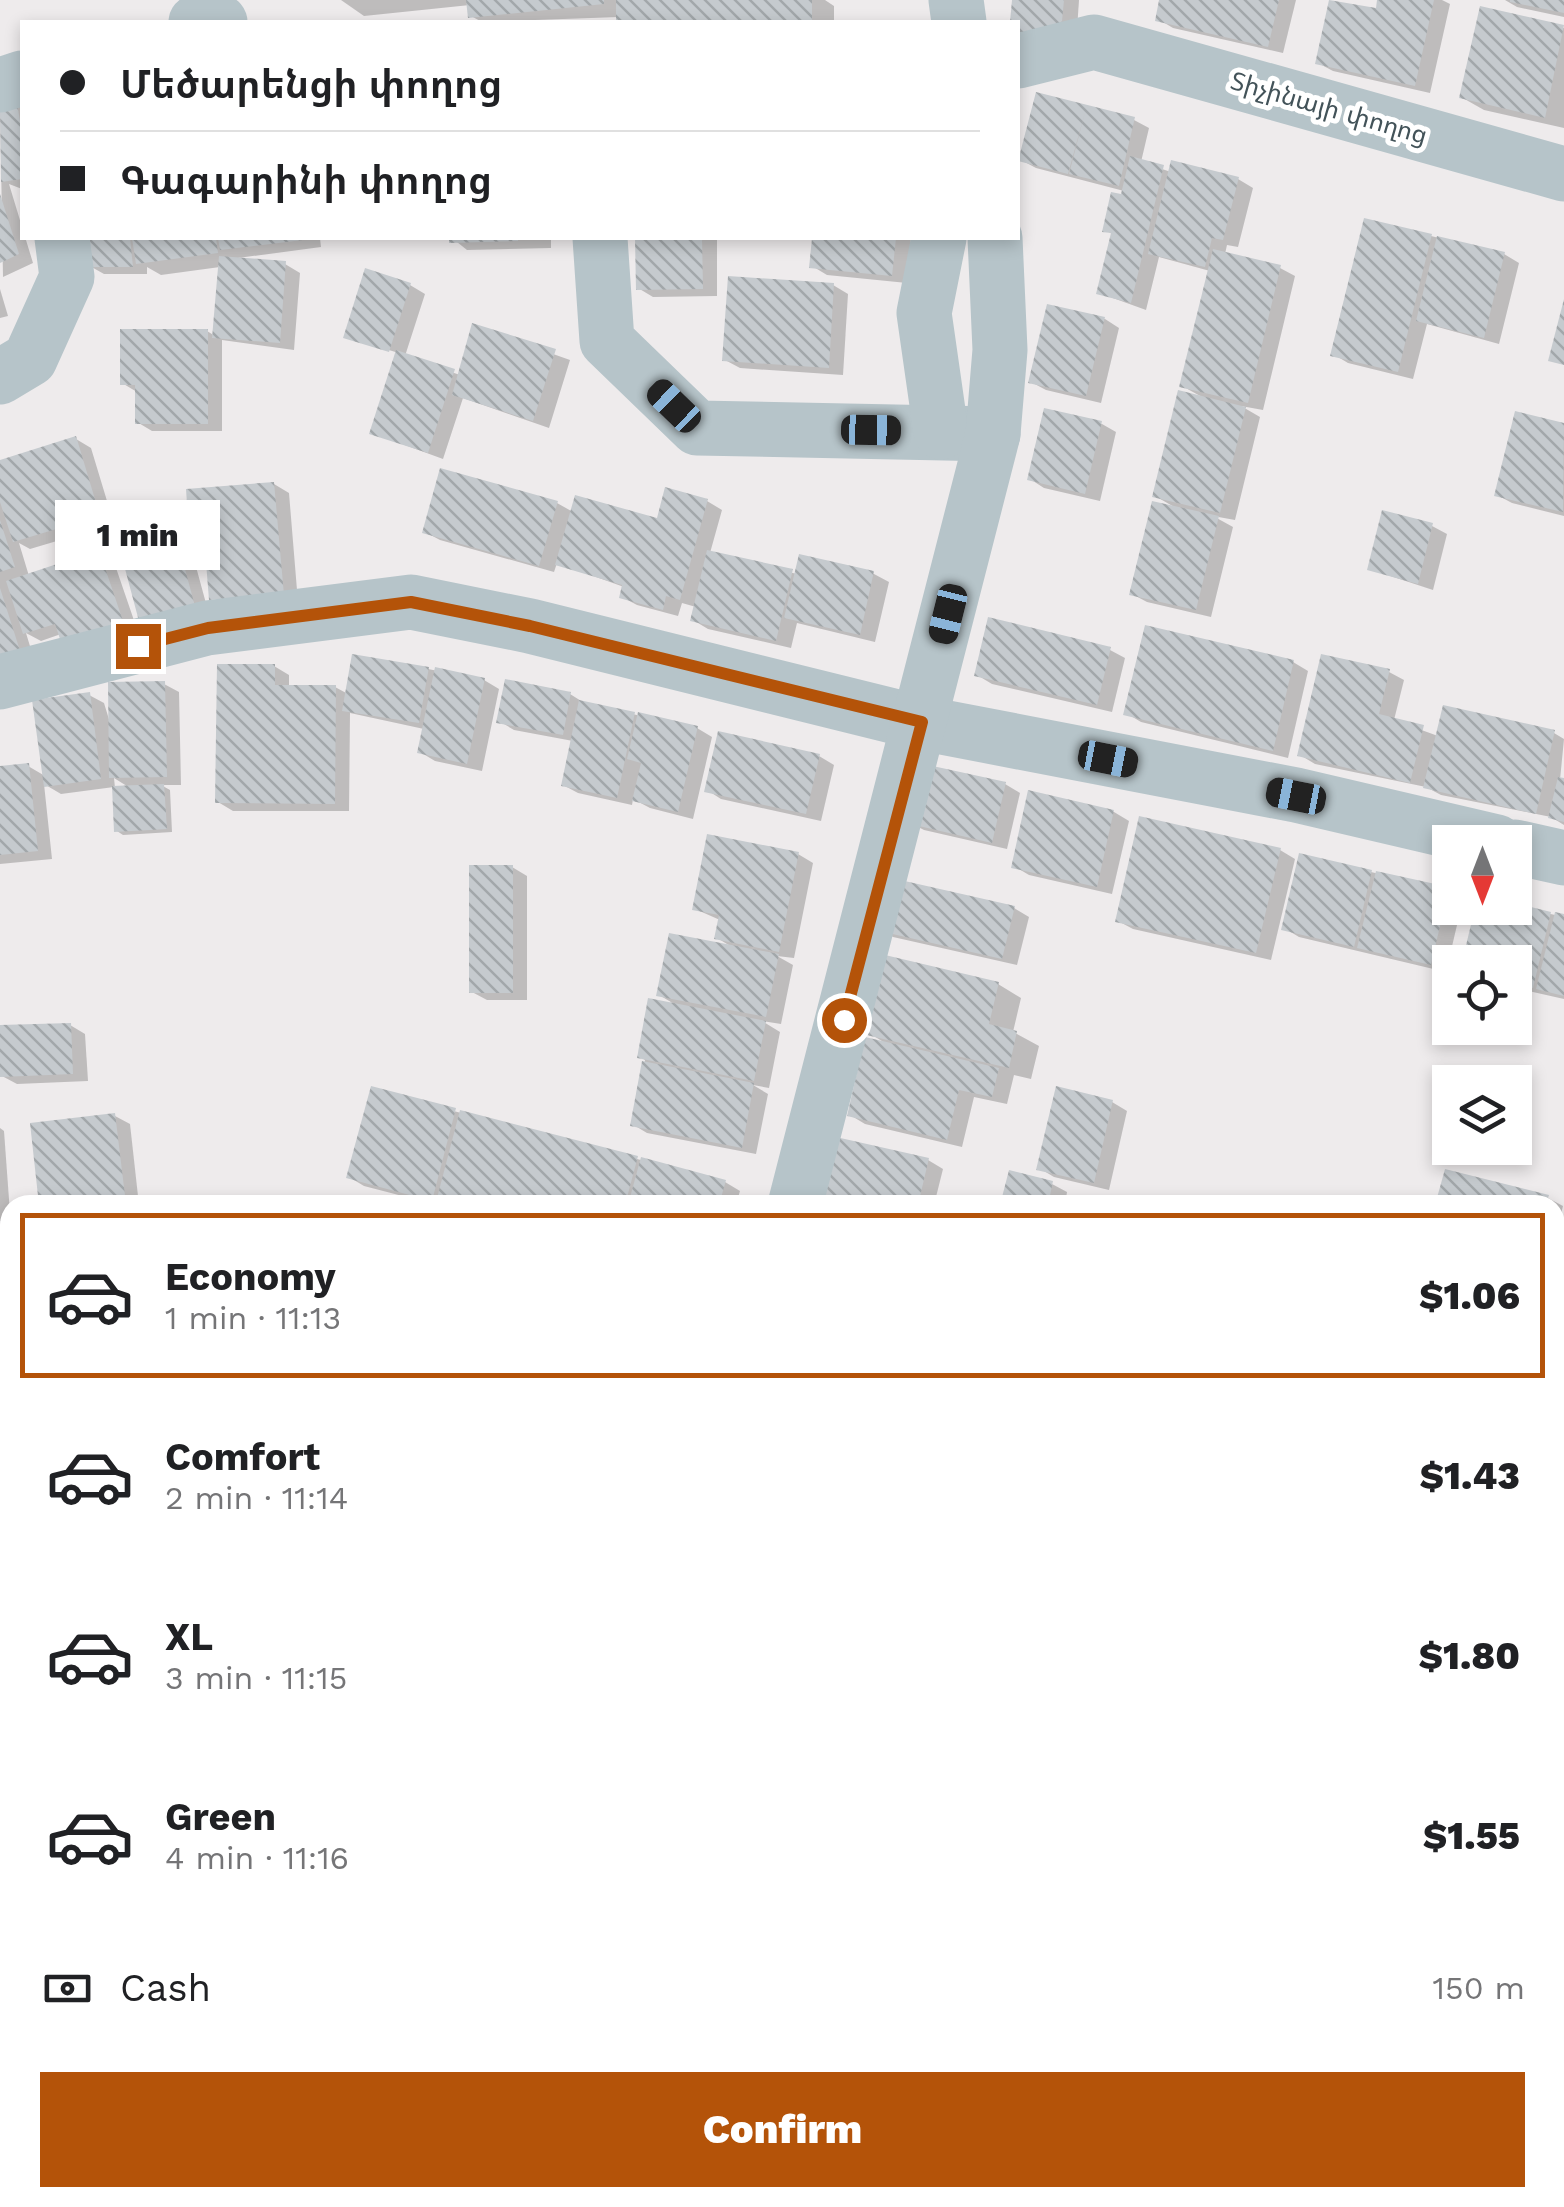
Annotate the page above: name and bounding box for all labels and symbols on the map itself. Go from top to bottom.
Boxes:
street label: Տիչինայի փողոց [1227,66,1431,150]
car [642,374,706,438]
car [841,414,901,446]
callout: 1 min [56,501,220,571]
car [926,581,970,647]
route end [116,624,161,669]
car [1076,739,1140,779]
car [1264,776,1328,816]
north arrow [1432,825,1532,925]
route start [822,998,867,1043]

